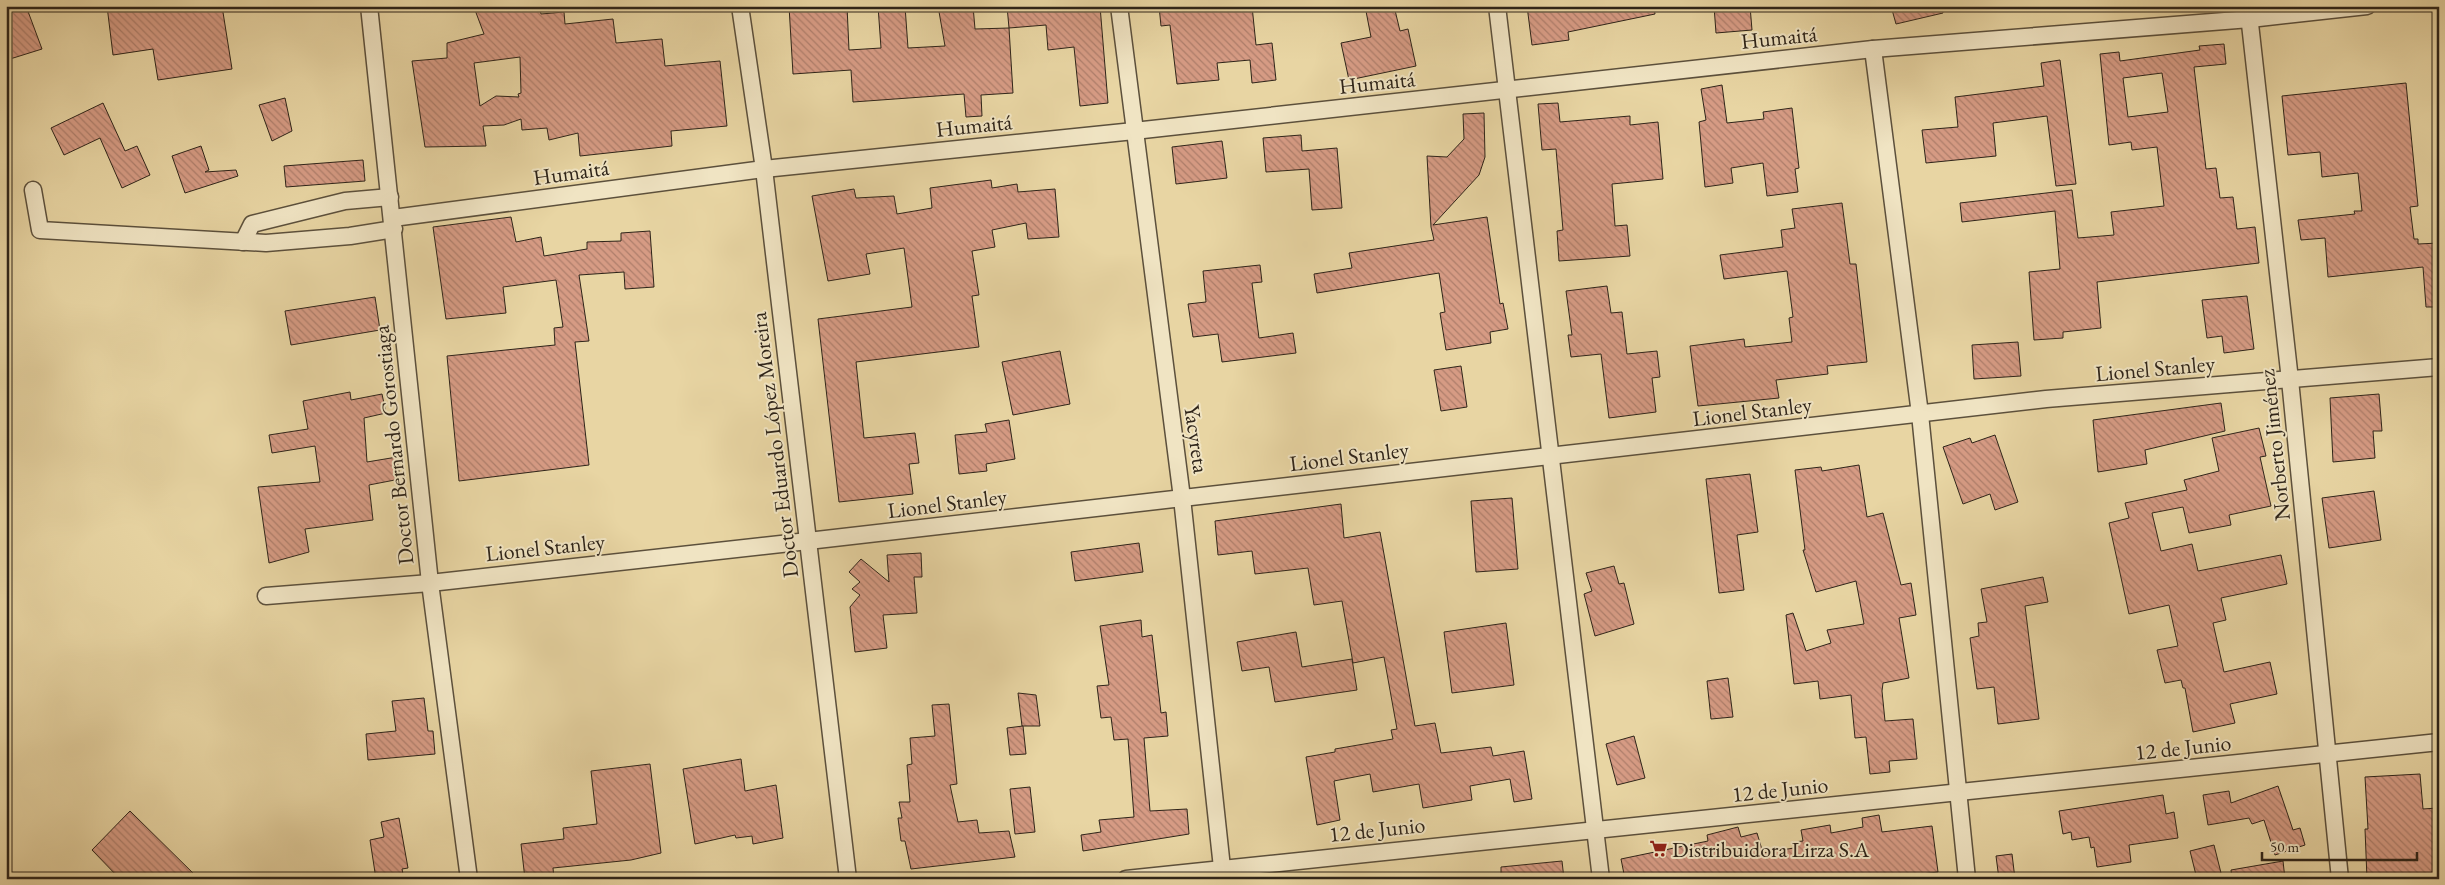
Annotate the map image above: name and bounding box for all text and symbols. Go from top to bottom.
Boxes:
street label: Humaitá [1740,19,1819,56]
street label: Humaitá [1338,64,1417,101]
street label: Humaitá [935,107,1014,144]
street label: Humaitá [531,153,611,192]
street label: Doctor Eduardo López Moreira [744,310,805,579]
street label: Doctor Bernardo Gorostiaga [366,324,420,566]
street label: Lionel Stanley [2094,349,2216,388]
street label: Norberto Jiménez [2252,367,2297,522]
street label: Lionel Stanley [1691,390,1814,433]
street label: Yacyreta [1177,403,1216,475]
street label: Lionel Stanley [1288,435,1411,478]
street label: Lionel Stanley [886,482,1009,525]
street label: Lionel Stanley [484,527,607,568]
street label: 12 de Junio [2133,728,2233,767]
street label: 12 de Junio [1730,770,1830,809]
street label: 12 de Junio [1327,810,1427,849]
scale bar [2262,830,2418,862]
place label: Distribuidora Lirza S.A [1672,835,1870,864]
text: 50 m [2270,837,2299,856]
supermarket icon: Distribuidora Lirza S.A [1648,839,1668,859]

